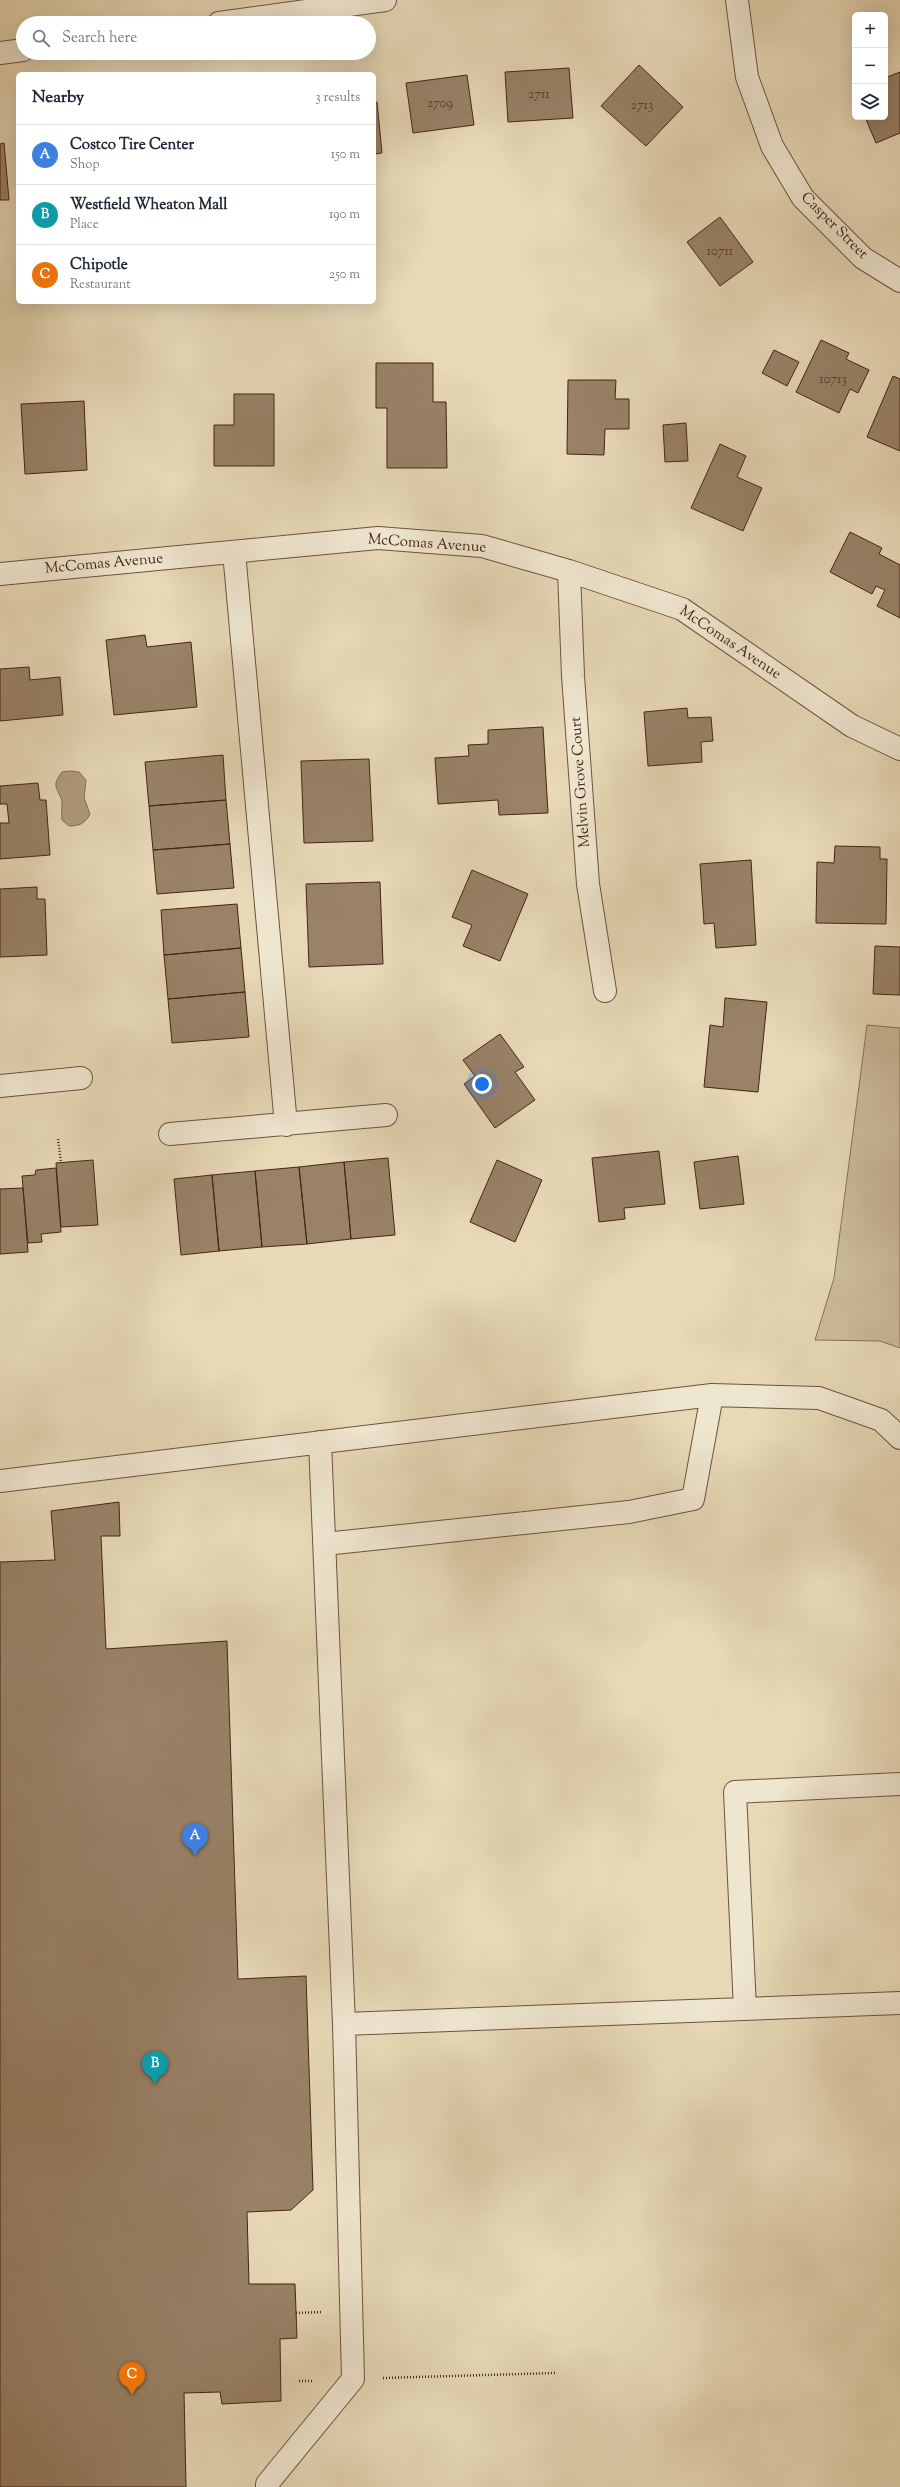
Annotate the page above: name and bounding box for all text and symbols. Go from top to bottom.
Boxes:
map controls [852,12,888,120]
button: + [852,12,888,48]
search box [16,16,376,60]
icon: search [30,27,52,49]
text: Search here [62,28,137,49]
button: − [852,48,888,84]
button: layers [852,84,888,120]
text: Nearby [32,86,84,110]
house number: 2711 [528,86,550,104]
text: 3 results [315,89,360,107]
house number: 2709 [427,95,453,113]
house number: 2713 [631,97,653,115]
text: Costco Tire Center [70,135,194,156]
text: A [40,146,50,164]
text: 150 m [331,146,360,164]
text: Shop [70,156,99,174]
street label: Casper Street [796,188,872,264]
text: Westfield Wheaton Mall [70,195,228,216]
text: B [41,206,49,224]
text: 190 m [329,206,360,224]
text: Place [70,216,99,234]
house number: 10711 [707,243,734,261]
text: Chipotle [70,255,128,276]
text: C [40,266,50,284]
text: 250 m [329,266,360,284]
text: Restaurant [70,276,131,294]
house number: 10713 [819,371,847,389]
street label: McComas Avenue [367,529,487,559]
street label: McComas Avenue [44,548,164,580]
street label: McComas Avenue [675,601,785,685]
street label: Melvin Grove Court [566,716,596,848]
your location [472,1074,492,1094]
pin: A [182,1823,208,1856]
pin: B [142,2051,168,2084]
pin: C [119,2362,145,2395]

